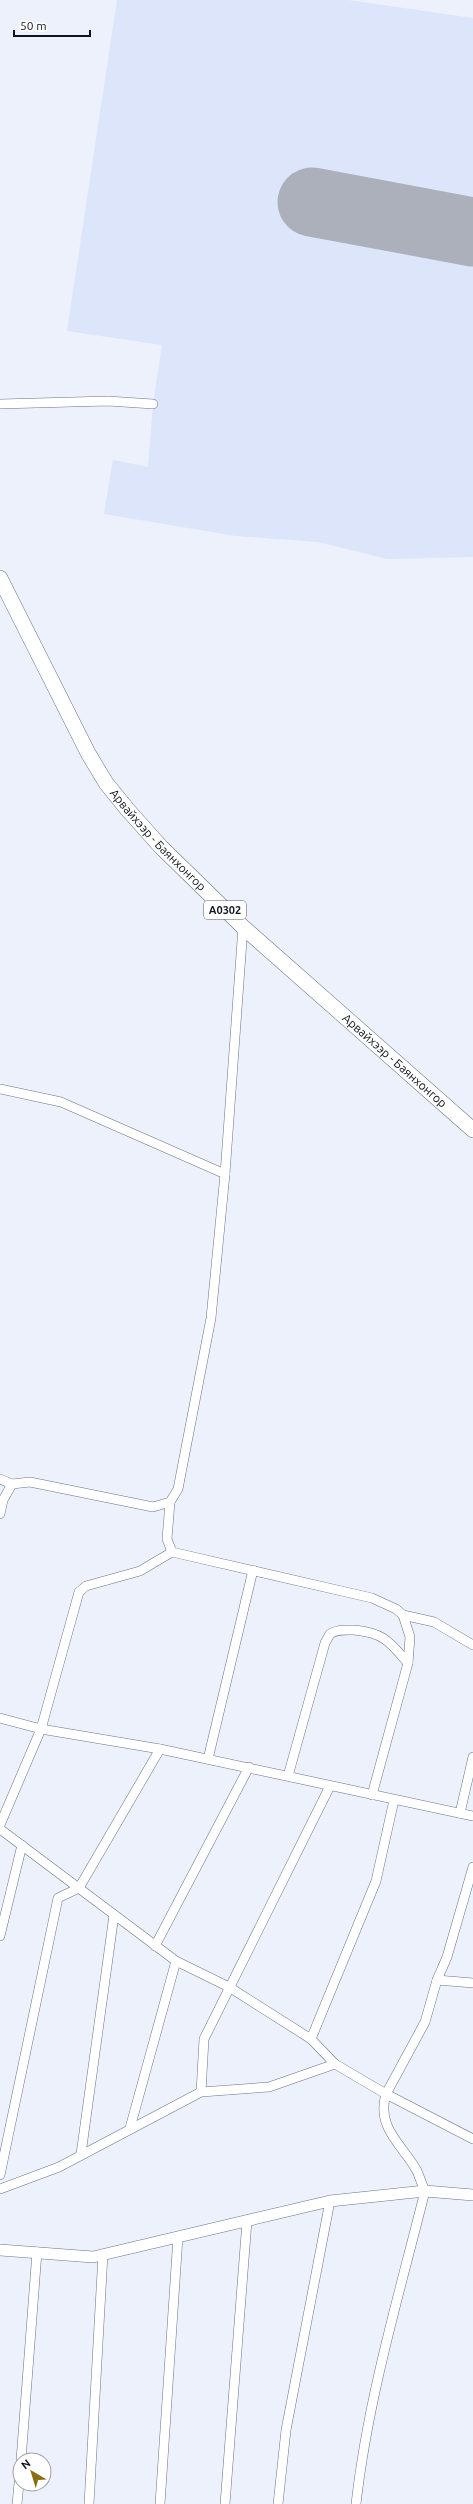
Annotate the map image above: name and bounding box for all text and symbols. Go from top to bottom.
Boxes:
scale bar [14,12,90,38]
text: 50 m [20,19,47,32]
street label: Арвайхээр - Баянхонгор [108,786,209,893]
road number: A0302 [204,901,246,919]
street label: Арвайхээр - Баянхонгор [340,1011,450,1110]
north arrow [12,2452,52,2492]
text: N [19,2457,33,2471]

